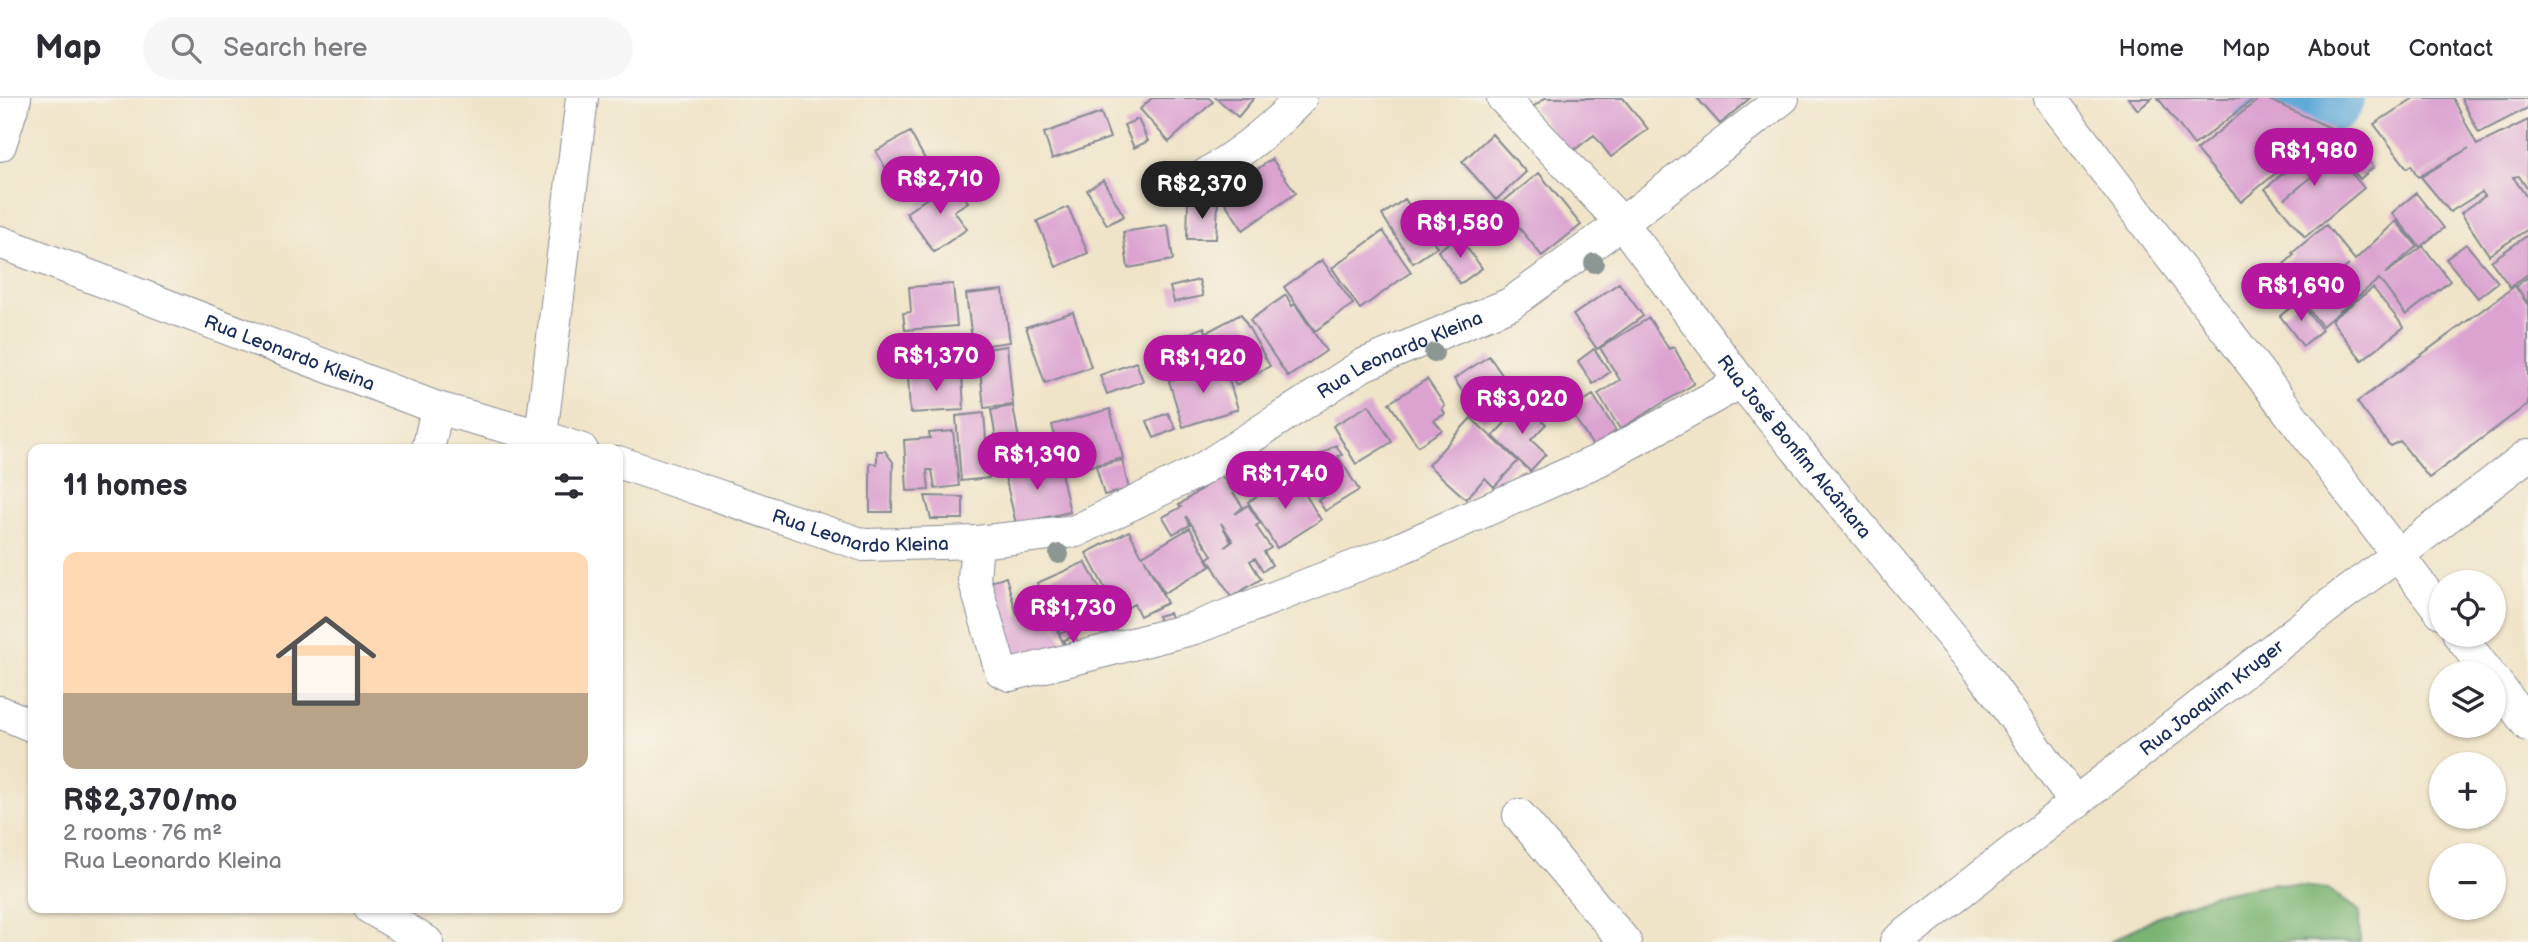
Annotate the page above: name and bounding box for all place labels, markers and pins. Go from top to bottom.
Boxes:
pin: R$1,980 [2249,129,2379,188]
pin: R$2,710 [875,156,1005,216]
pin: R$2,370 [1137,162,1267,221]
pin: R$1,580 [1395,200,1525,260]
pin: R$1,690 [2236,264,2366,323]
pin: R$1,370 [871,334,1001,393]
pin: R$1,920 [1138,336,1268,395]
pin: R$3,020 [1457,376,1587,436]
pin: R$1,390 [972,432,1102,492]
pin: R$1,740 [1220,452,1350,511]
pin: R$1,730 [1008,586,1138,645]

